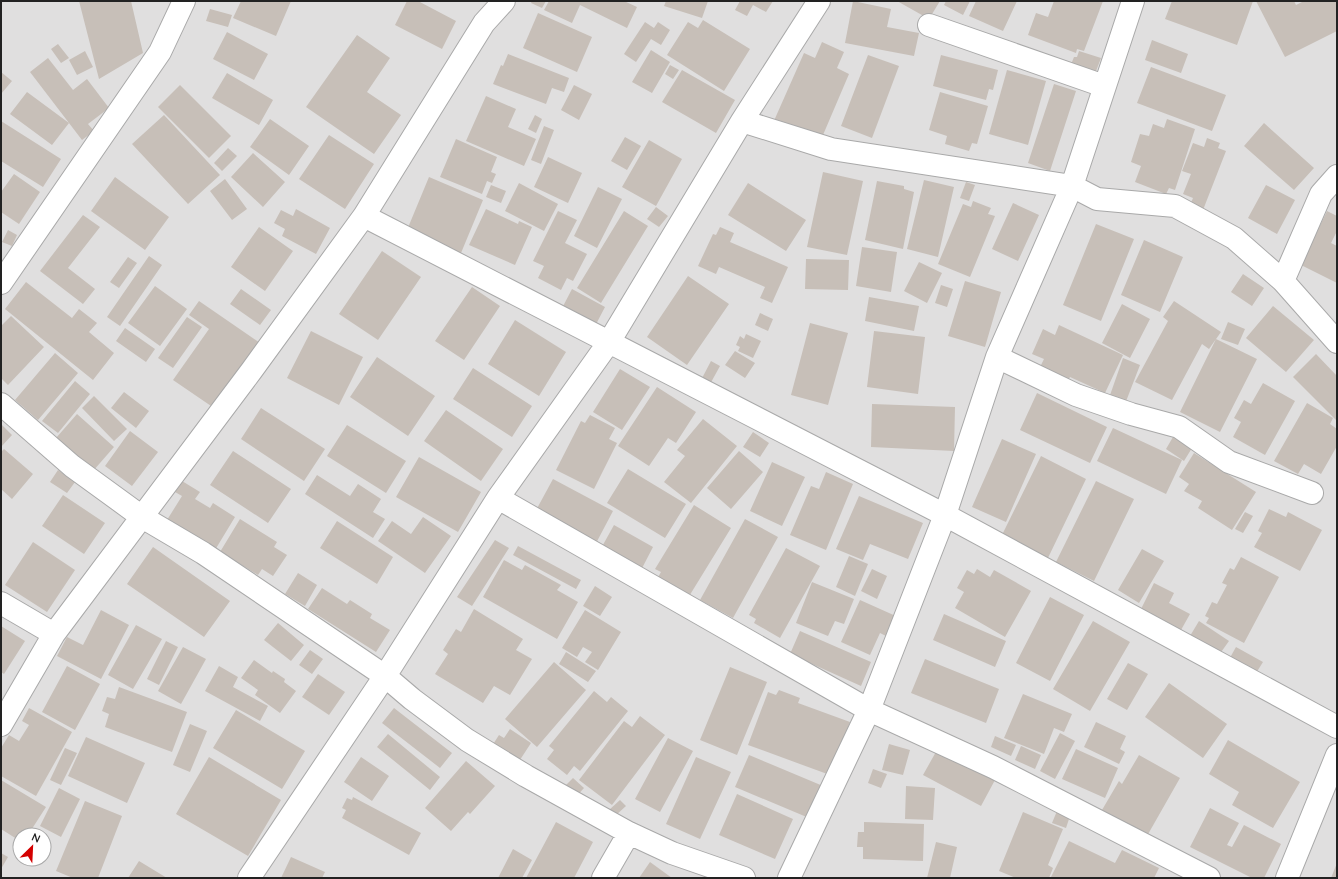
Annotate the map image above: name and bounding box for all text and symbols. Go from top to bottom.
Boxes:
north arrow [12,827,52,867]
text: N [30,830,43,846]

